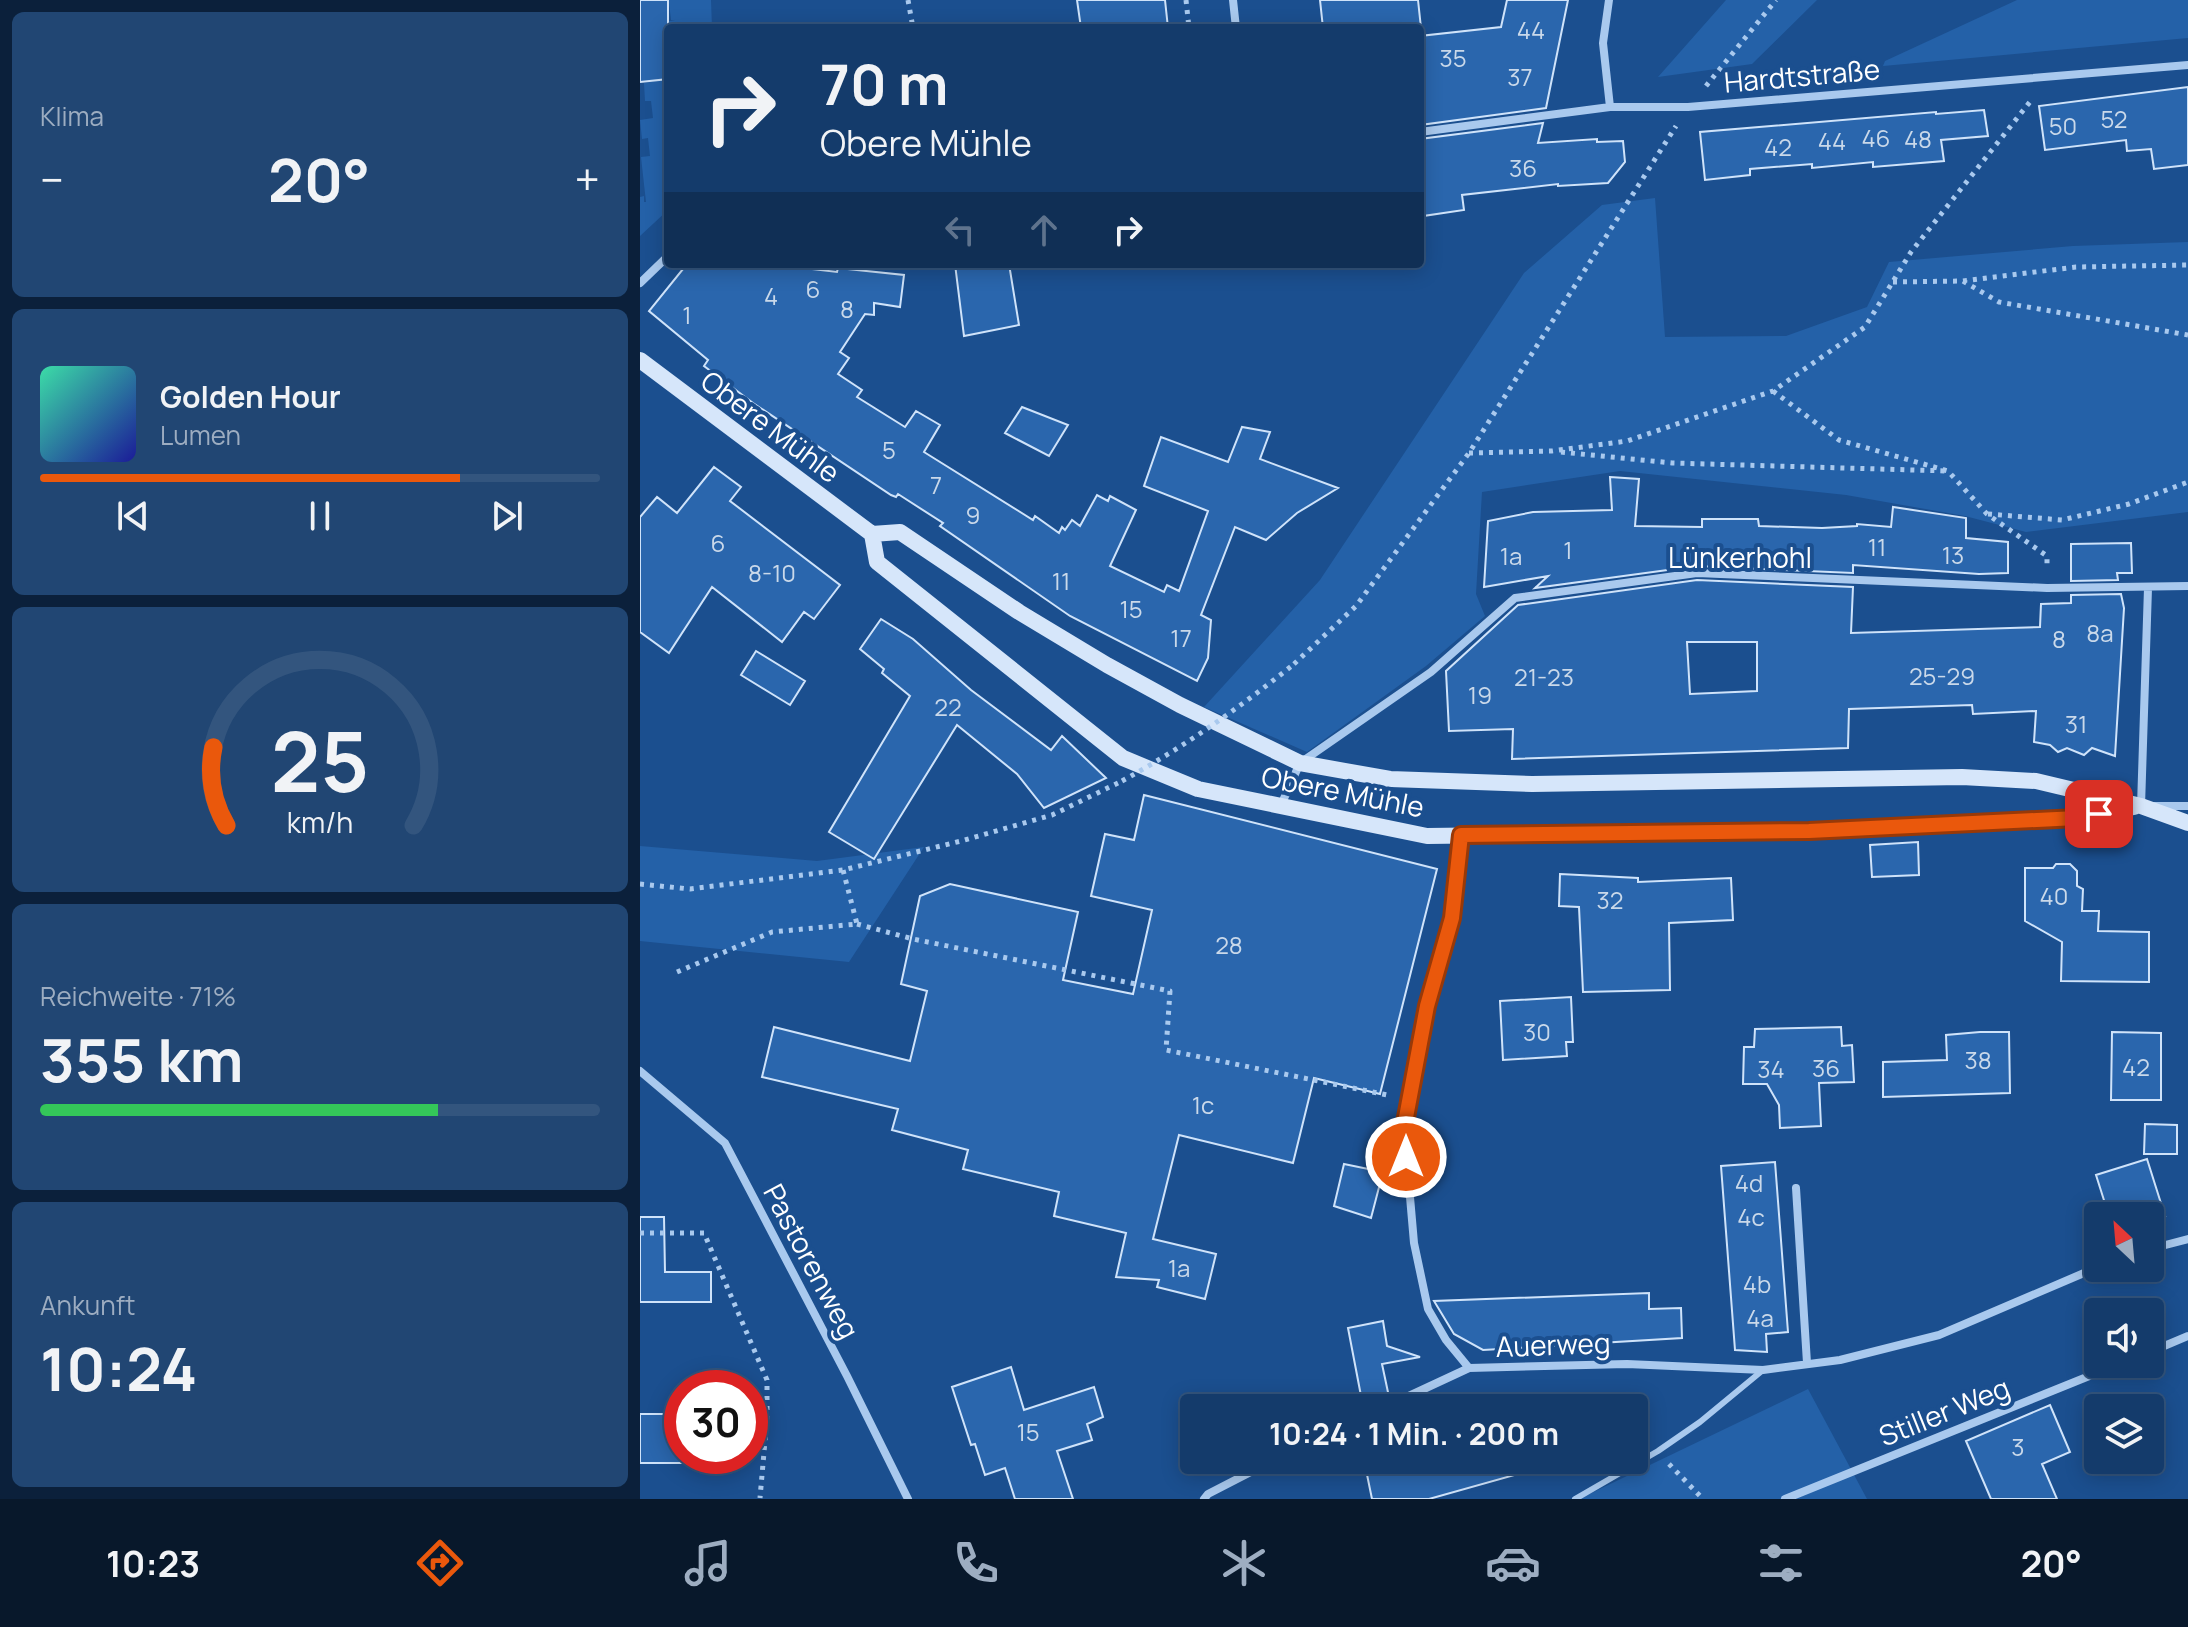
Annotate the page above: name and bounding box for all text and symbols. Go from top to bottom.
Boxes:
house number: 44 [1517,13,1545,46]
house number: 35 [1439,41,1467,74]
text: 70 m [820,45,948,122]
street label: Hardtstraße [1722,49,1882,101]
icon: right [688,56,792,160]
house number: 37 [1507,60,1533,93]
text: Klima [40,98,104,134]
house number: 52 [2101,102,2127,135]
house number: 50 [2049,109,2077,142]
text: Obere Mühle [820,118,1032,167]
house number: 46 [1861,121,1891,154]
house number: 48 [1904,122,1932,155]
house number: 44 [1818,124,1846,157]
house number: 42 [1764,130,1792,163]
text: 20° [268,138,370,220]
text: − [40,149,64,209]
text: + [575,149,600,209]
house number: 36 [1509,151,1537,184]
icon: left [938,208,982,252]
icon: ahead [1022,208,1066,252]
icon: right [1106,208,1150,252]
house number: 6 [806,272,820,305]
house number: 4 [764,279,778,312]
house number: 8 [840,292,854,325]
house number: 1 [682,298,692,331]
street label: Obere Mühle [694,361,848,491]
text: Golden Hour [160,376,341,417]
text: Lumen [160,417,241,453]
house number: 5 [882,433,896,466]
house number: 7 [930,468,942,501]
icon: previous [111,494,155,538]
icon: pause [298,494,342,538]
icon: next [485,494,529,538]
house number: 9 [966,498,980,531]
house number: 6 [711,526,725,559]
house number: 11 [1868,530,1886,563]
house number: 1 [1563,533,1573,566]
street label: Lünkerhohl [1668,538,1812,576]
house number: 13 [1942,538,1964,571]
house number: 1a [1500,539,1522,572]
house number: 8-10 [748,556,796,589]
house number: 11 [1052,564,1070,597]
house number: 15 [1119,592,1143,625]
house number: 8a [2086,616,2114,649]
house number: 17 [1170,621,1192,654]
house number: 8 [2052,622,2066,655]
house number: 25-29 [1909,659,1975,692]
house number: 21-23 [1514,660,1574,693]
house number: 19 [1468,678,1492,711]
house number: 22 [934,690,962,723]
text: 25 [271,702,369,816]
house number: 31 [2065,707,2087,740]
street label: Obere Mühle [1259,757,1427,825]
pin [2065,780,2133,848]
icon: arrive [2077,792,2121,836]
text: km/h [287,803,353,842]
house number: 40 [2040,879,2068,912]
house number: 32 [1597,883,1623,916]
house number: 28 [1215,928,1243,961]
text: Reichweite · 71% [40,978,236,1014]
house number: 30 [1523,1015,1551,1048]
text: 355 km [40,1018,243,1100]
house number: 38 [1964,1043,1992,1076]
house number: 42 [2122,1050,2150,1083]
house number: 36 [1812,1051,1840,1084]
house number: 34 [1757,1052,1785,1085]
house number: 1c [1192,1088,1214,1121]
position arrow [1364,1115,1448,1199]
house number: 4d [1735,1166,1763,1199]
street label: Pastorenweg [755,1177,869,1345]
house number: 4c [1737,1200,1765,1233]
north arrow [2084,1202,2164,1282]
map controls [2084,1202,2164,1474]
house number: 1a [1168,1251,1190,1284]
house number: 4b [1743,1267,1771,1300]
text: Ankunft [40,1287,135,1323]
button: sound [2084,1298,2164,1378]
house number: 4a [1746,1301,1774,1334]
street label: Auerweg [1495,1323,1611,1365]
text: 10:24 [40,1327,197,1409]
street label: Stiller Weg [1873,1368,2015,1454]
speed limit sign: 30 [664,1370,768,1474]
button: layers [2084,1394,2164,1474]
text: 10:24 · 1 Min. · 200 m [1269,1413,1559,1454]
house number: 15 [1016,1415,1040,1448]
house number: 3 [2011,1430,2025,1463]
icon: directions [412,1535,468,1591]
icon: music [680,1535,736,1591]
icon: phone [948,1535,1004,1591]
icon: climate [1216,1535,1272,1591]
icon: car [1485,1535,1541,1591]
icon: filters [1753,1535,1809,1591]
text: 10:23 [106,1539,200,1588]
text: 20° [2021,1539,2082,1588]

